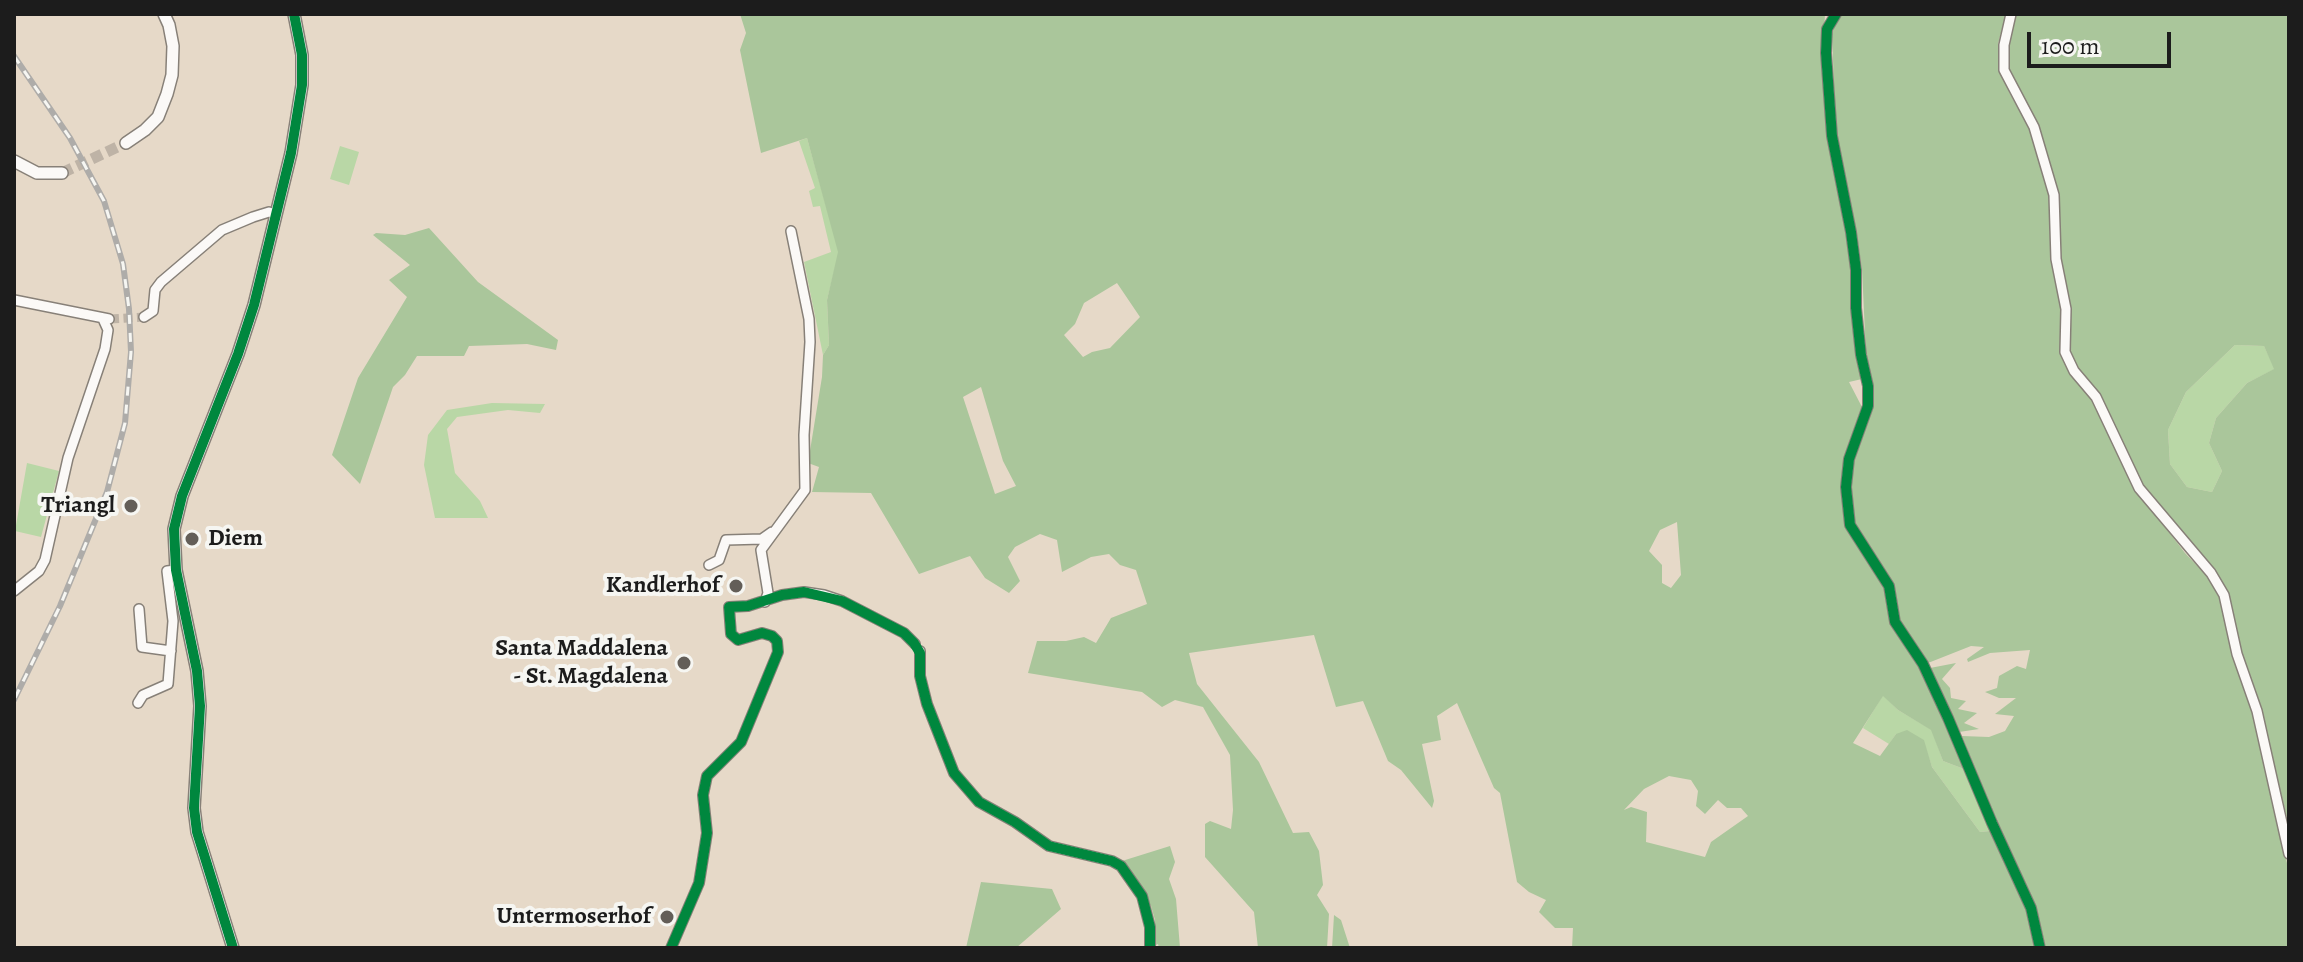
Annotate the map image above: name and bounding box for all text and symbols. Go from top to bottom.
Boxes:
scale bar [2031,16,2175,66]
text: 100 m [2041,30,2100,62]
place label: Triangl [41,492,115,520]
marker: Triangl [122,497,140,515]
place label: Diem [208,525,263,553]
marker: Diem [183,530,201,548]
place label: Kandlerhof [606,572,720,600]
marker: Kandlerhof [727,577,745,595]
place label: Santa Maddalena - St. Magdalena [495,635,668,691]
marker: Santa Maddalena - St. Magdalena [675,654,693,672]
place label: Untermoserhof [497,903,651,931]
marker: Untermoserhof [658,908,676,926]

